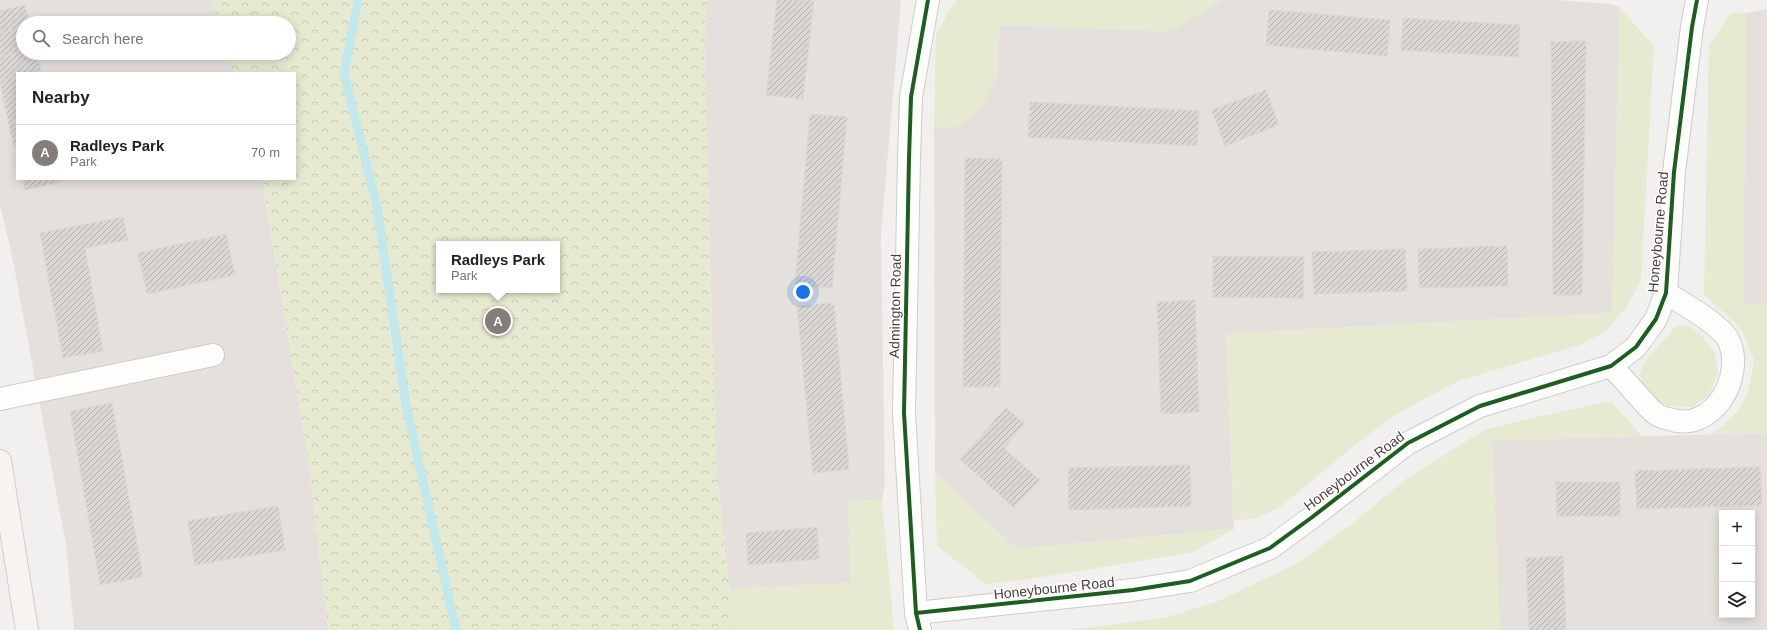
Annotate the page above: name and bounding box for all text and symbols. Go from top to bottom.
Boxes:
search box [16,16,296,60]
icon: search [30,27,52,49]
text: Search here [62,30,144,47]
text: Nearby [32,88,90,107]
text: Radleys Park [70,137,164,154]
text: A [40,145,50,160]
text: 70 m [251,145,280,160]
text: Park [70,154,97,169]
street label: Honeybourne Road [1645,171,1671,293]
popup [436,241,560,293]
text: Radleys Park [451,251,545,268]
street label: Admington Road [886,254,904,358]
text: Park [451,268,478,283]
your location [793,282,813,302]
pin: A [485,306,511,336]
street label: Honeybourne Road [1301,428,1407,514]
map controls [1719,510,1755,618]
button: + [1719,510,1755,546]
button: − [1719,546,1755,582]
street label: Honeybourne Road [993,574,1115,602]
button: layers [1719,582,1755,618]

